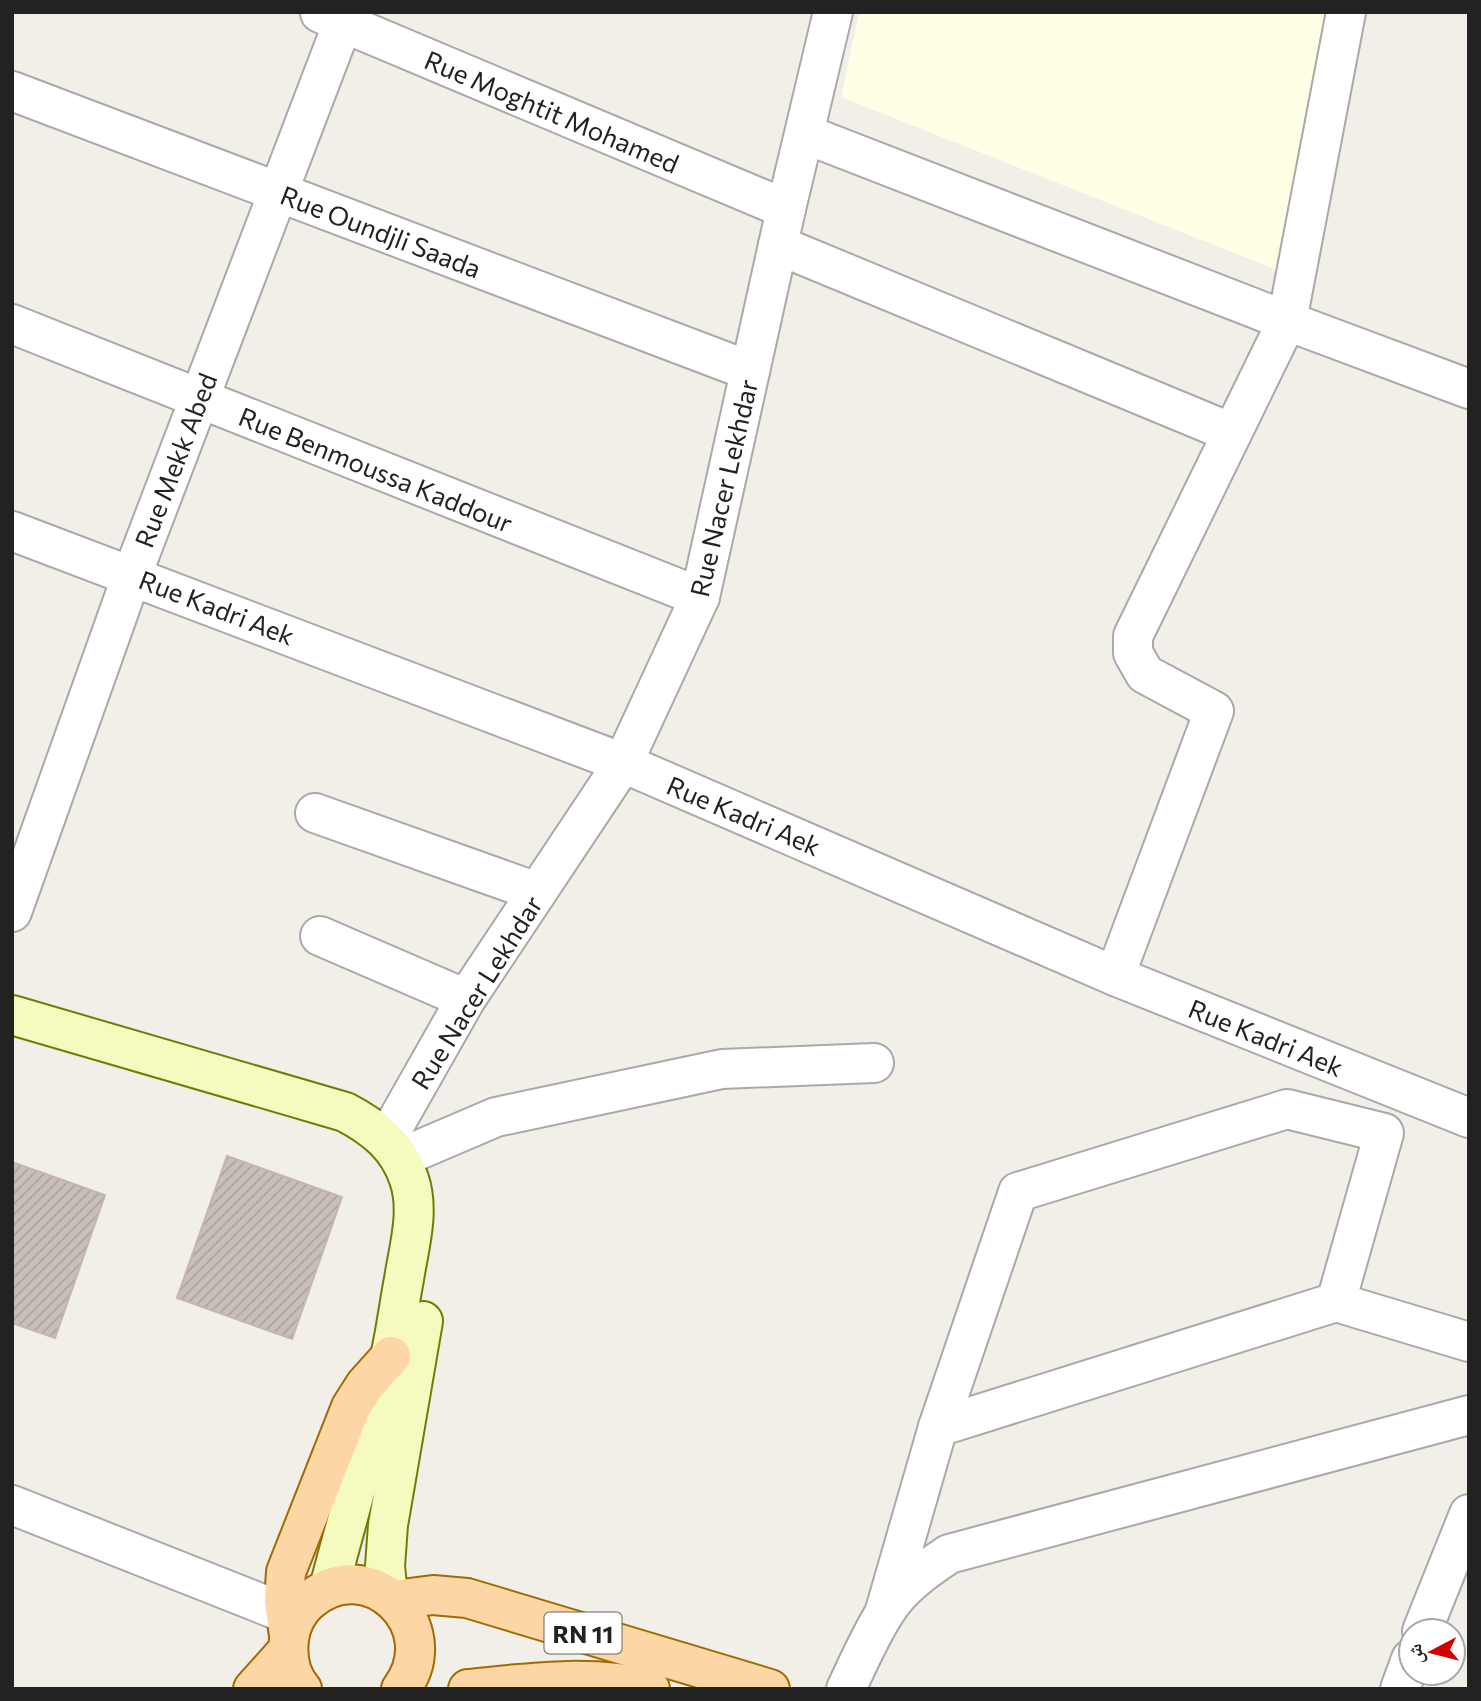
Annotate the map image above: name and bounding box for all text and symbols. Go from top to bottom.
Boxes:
street label: Rue Moghtit Mohamed [420,43,684,179]
street label: Rue Oundjli Saada [276,179,486,283]
street label: Rue Mekk Abed [128,368,222,552]
street label: Rue Nacer Lekhdar [683,376,763,600]
street label: Rue Benmoussa Kaddour [235,400,517,538]
street label: Rue Kadri Aek [135,563,299,651]
street label: Rue Kadri Aek [663,769,825,861]
street label: Rue Nacer Lekhdar [404,890,548,1094]
street label: Rue Kadri Aek [1184,992,1348,1082]
road number: RN 11 [544,1612,622,1653]
north arrow [1397,1617,1467,1687]
text: ش [1402,1643,1428,1666]

